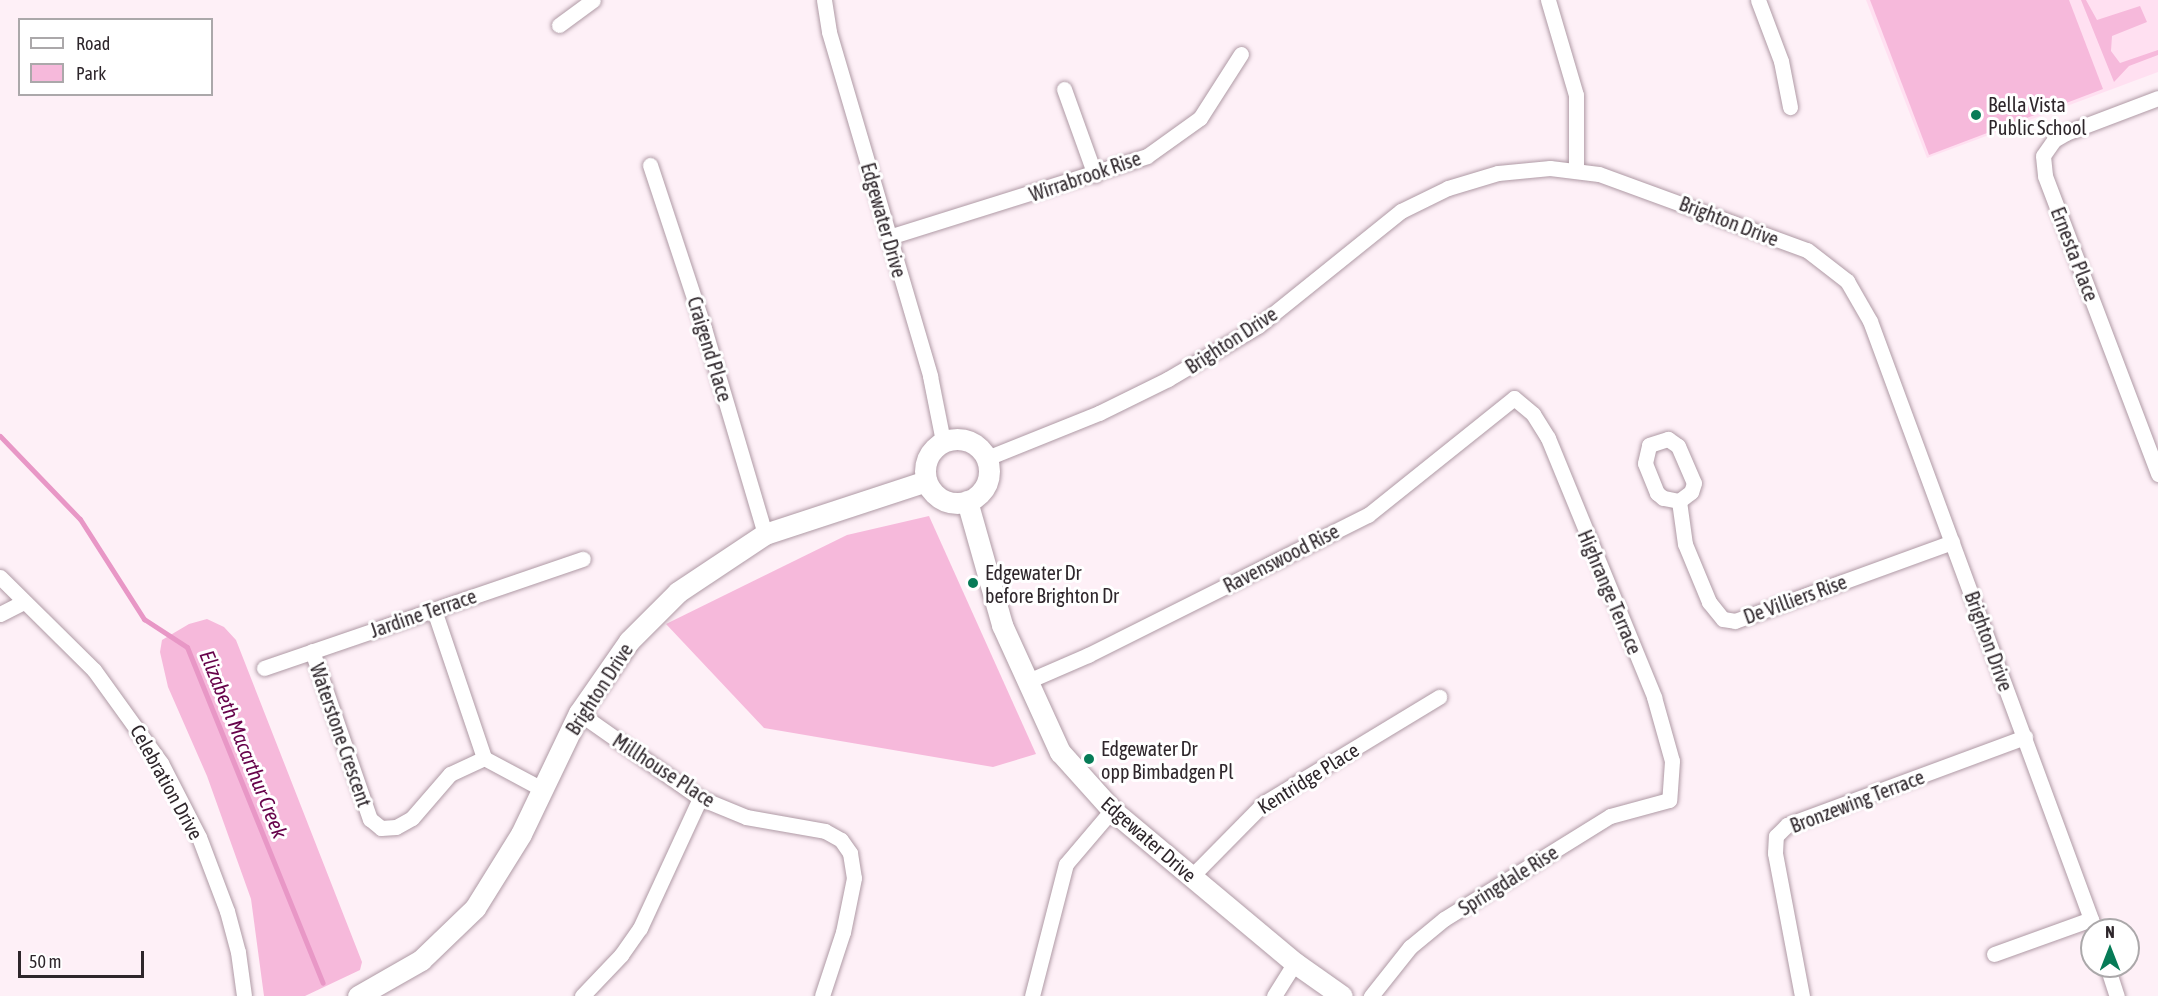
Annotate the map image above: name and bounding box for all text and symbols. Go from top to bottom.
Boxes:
legend [18,18,213,96]
text: Road [76,33,110,54]
text: Park [76,63,106,84]
place label: Bella Vista Public School [1988,92,2087,139]
marker: Bella Vista Public School [1969,108,1983,122]
street label: Wirrabrook Rise [1026,146,1144,206]
street label: Edgewater Drive [856,160,912,280]
street label: Brighton Drive [1676,191,1782,251]
street label: Ernesta Place [2046,204,2104,304]
street label: Craigend Place [683,294,737,404]
street label: Brighton Drive [1181,301,1281,379]
street label: Ravenswood Rise [1219,519,1343,597]
street label: Highrange Terrace [1573,526,1647,658]
place label: Edgewater Dr before Brighton Dr [985,560,1119,607]
street label: De Villiers Rise [1740,569,1850,629]
marker: Edgewater Dr before Brighton Dr [966,576,980,590]
street label: Jardine Terrace [367,584,479,642]
street label: Brighton Drive [1960,588,2018,694]
street label: Brighton Drive [560,639,638,739]
water label: Elizabeth Macarthur Creek [195,646,293,842]
street label: Waterstone Crescent [305,660,377,810]
street label: Celebration Drive [126,720,208,844]
street label: Millhouse Place [608,728,720,812]
place label: Edgewater Dr opp Bimbadgen Pl [1101,736,1234,783]
street label: Kentridge Place [1253,737,1363,819]
marker: Edgewater Dr opp Bimbadgen Pl [1082,752,1096,766]
street label: Bronzewing Terrace [1787,764,1927,838]
street label: Edgewater Drive [1097,791,1201,887]
street label: Springdale Rise [1454,840,1562,920]
north arrow [2080,918,2140,978]
text: N [2105,923,2115,941]
scale bar [21,939,147,977]
text: 50 m [29,951,61,972]

